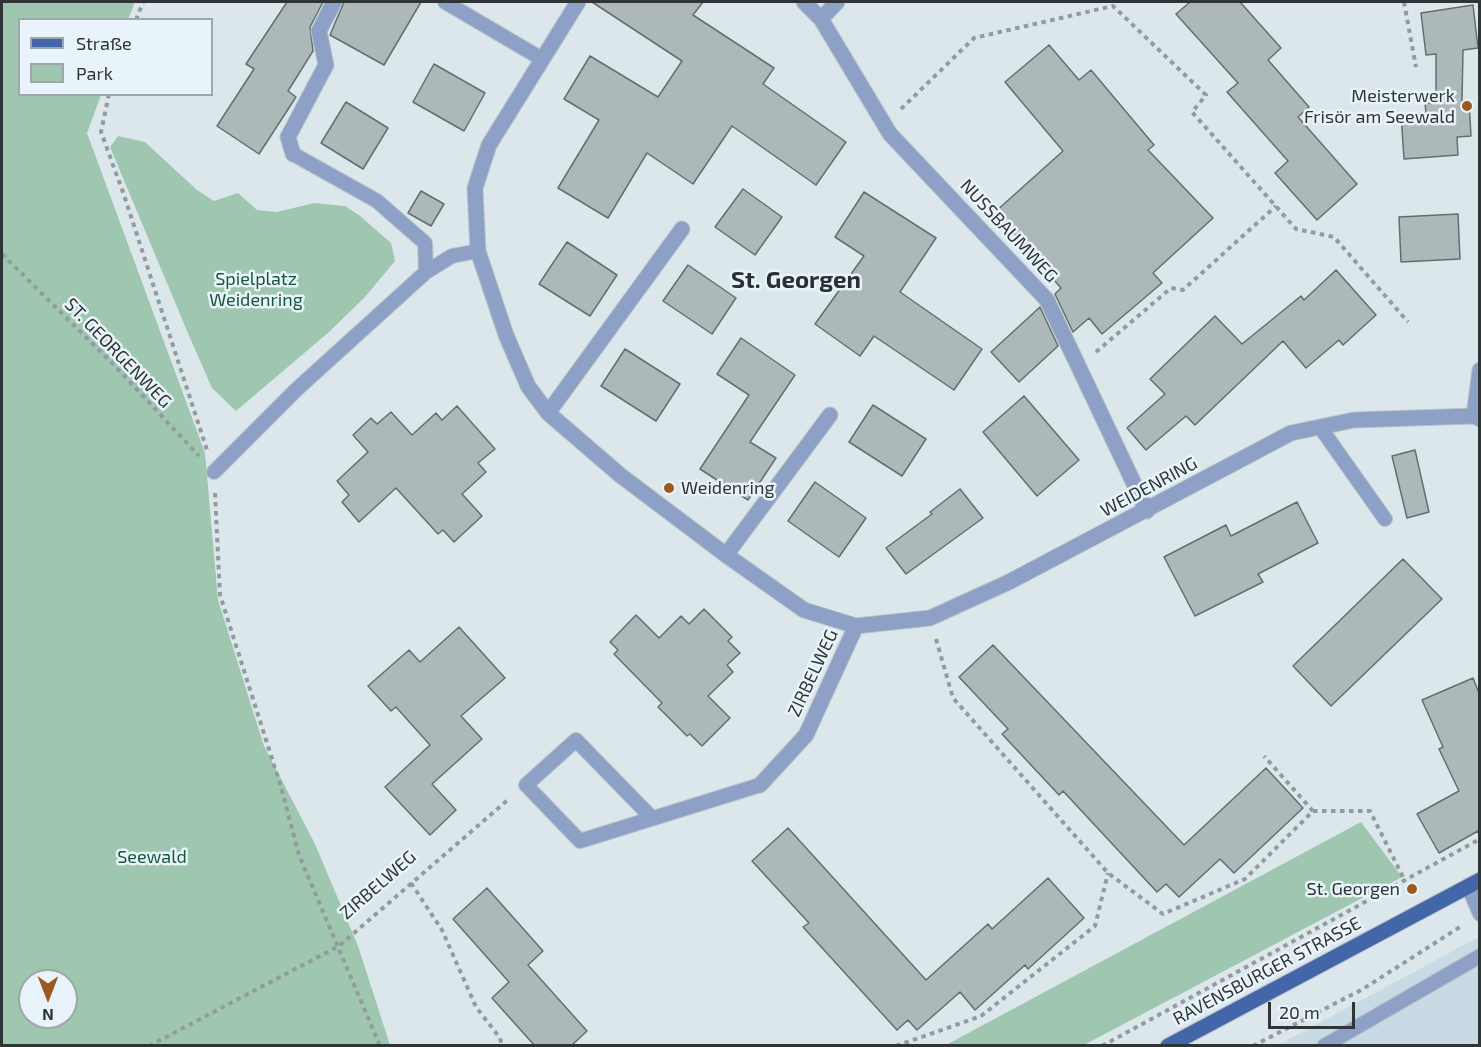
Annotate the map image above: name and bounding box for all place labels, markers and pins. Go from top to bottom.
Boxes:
place label: Meisterwerk Frisör am Seewald [1304,85,1455,128]
marker: Meisterwerk Frisör am Seewald [1460,99,1474,113]
place label: Weidenring [681,477,774,499]
marker: Weidenring [662,481,676,495]
place label: St. Georgen [1307,878,1400,900]
marker: St. Georgen [1405,882,1419,896]

